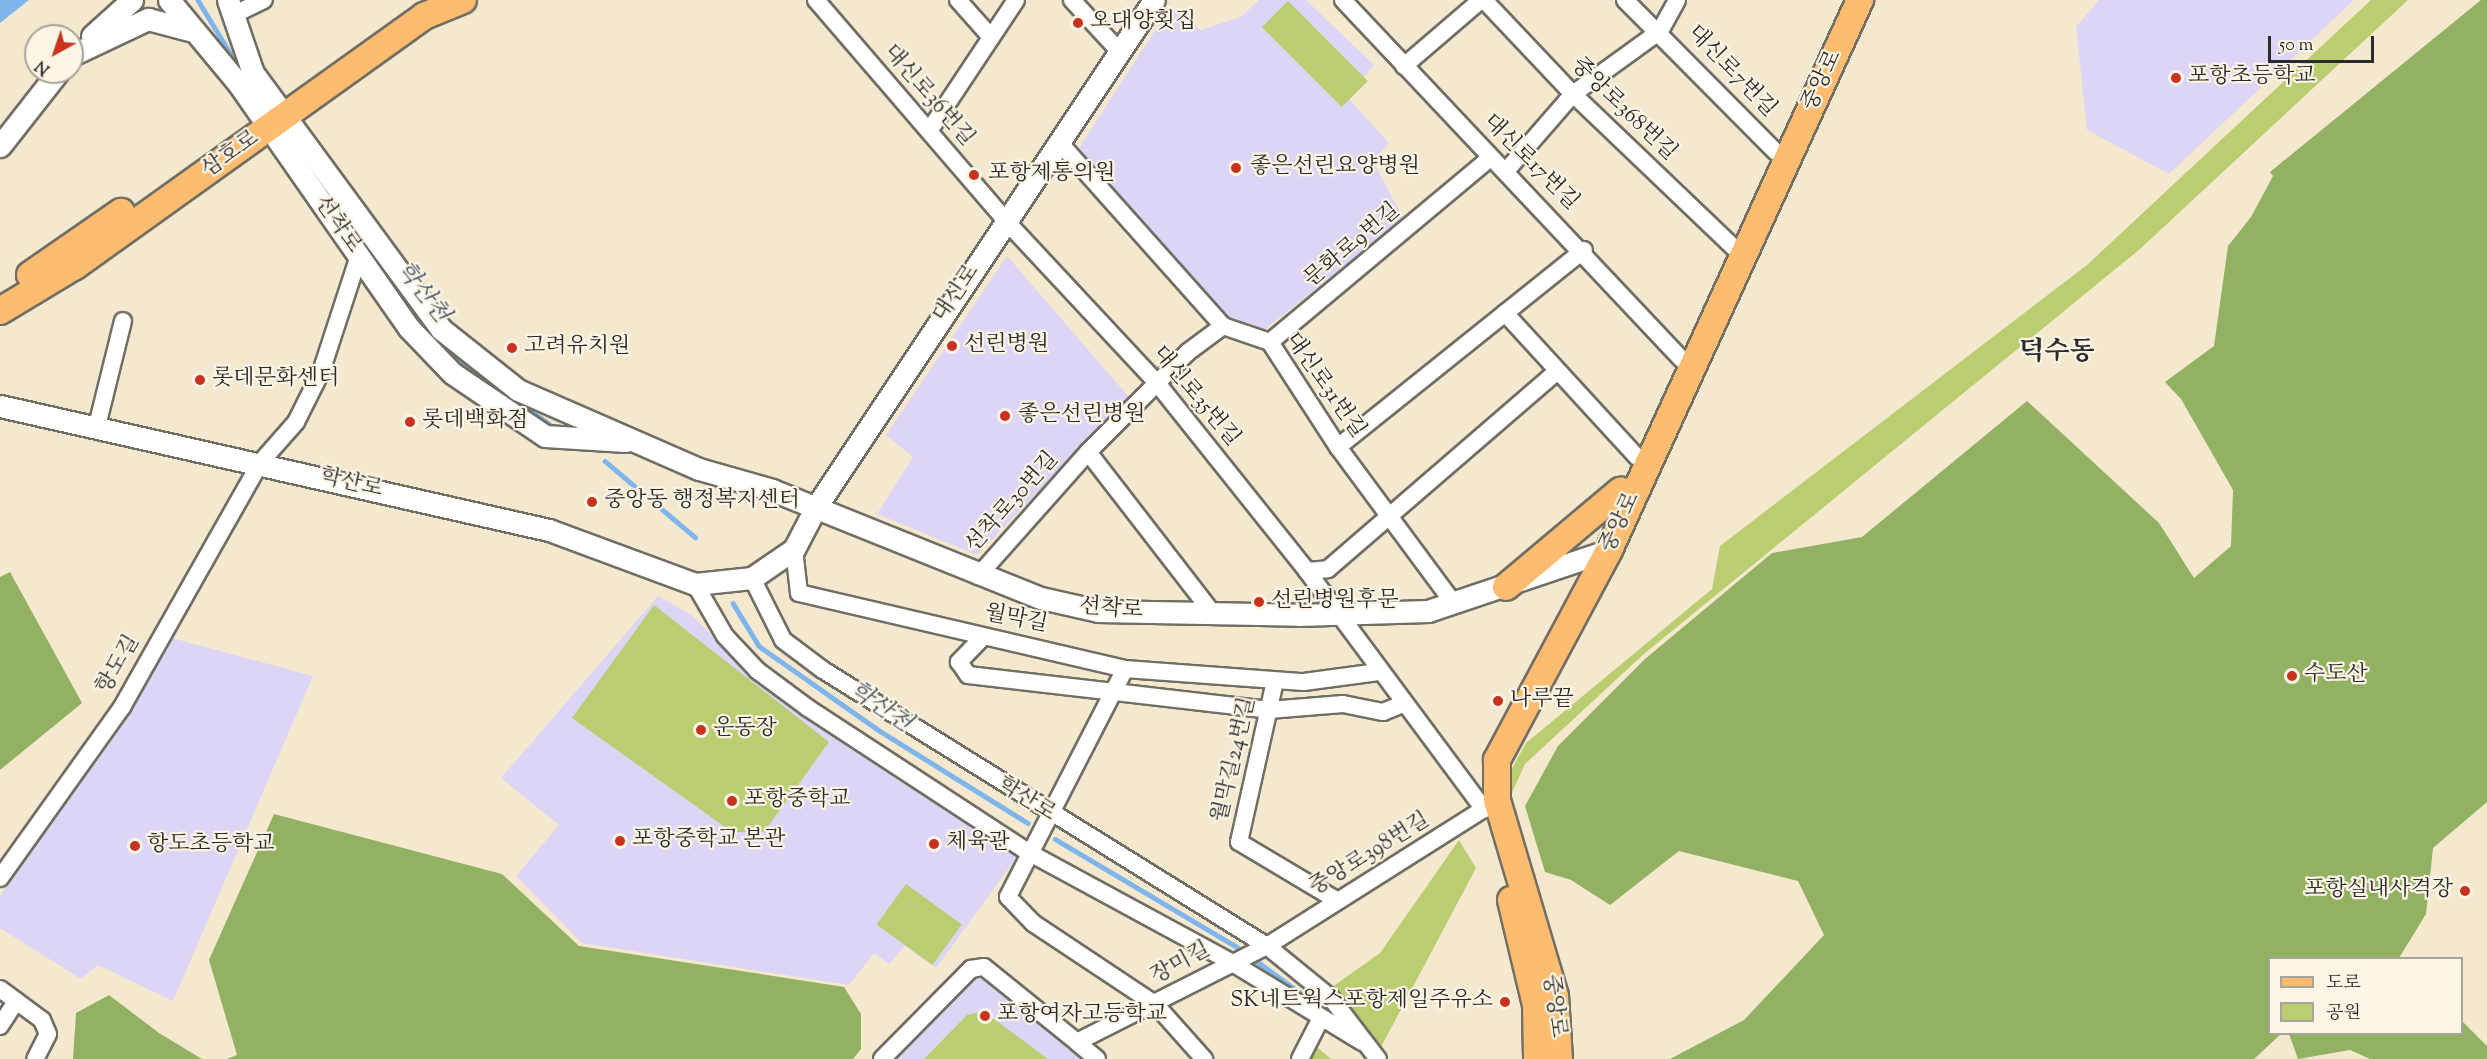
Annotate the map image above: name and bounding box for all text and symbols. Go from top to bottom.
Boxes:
place label: 오대양횟집 [1090,10,1196,36]
marker: 오대양횟집 [1071,16,1085,30]
street label: 대신로7번길 [1681,21,1781,123]
north arrow [24,24,84,84]
scale bar [2271,24,2378,62]
text: 50 m [2279,33,2313,59]
street label: 대신로36번길 [877,40,979,152]
street label: 중앙로 [1798,47,1848,115]
street label: 중앙로368번길 [1565,53,1681,167]
text: N [31,54,56,80]
place label: 포항초등학교 [2188,65,2316,91]
marker: 포항초등학교 [2169,71,2183,85]
street label: 대신로17번길 [1477,110,1583,216]
street label: 삼호로 [197,126,265,184]
place label: 좋은선린요양병원 [1250,155,1420,181]
marker: 좋은선린요양병원 [1227,159,1245,177]
place label: 포항제통의원 [988,162,1116,188]
marker: 포항제통의원 [965,166,983,184]
street label: 선착로 [308,191,366,259]
street label: 문화로9번길 [1300,198,1406,294]
water label: 학산천 [389,257,455,329]
street label: 대신로 [928,260,986,328]
street label: 대신로31번길 [1278,328,1370,444]
place label: 선린병원 [964,333,1049,359]
place label: 고려유치원 [524,335,630,361]
district label: 덕수동 [2019,337,2095,369]
marker: 선린병원 [945,339,959,353]
marker: 고려유치원 [505,341,519,355]
street label: 대신로35번길 [1145,342,1245,452]
place label: 롯데문화센터 [212,367,340,393]
marker: 롯데문화센터 [193,373,207,387]
place label: 좋은선린병원 [1018,403,1146,429]
marker: 좋은선린병원 [996,407,1014,425]
place label: 롯데백화점 [422,409,528,435]
marker: 롯데백화점 [403,415,417,429]
street label: 선착로30번길 [961,447,1065,559]
street label: 학산로 [317,464,385,504]
place label: 중앙동 행정복지센터 [604,489,800,515]
street label: 중앙로 [1596,489,1646,557]
marker: 중앙동 행정복지센터 [585,495,599,509]
place label: 선린병원후문 [1271,589,1399,615]
street label: 선착로 [1078,595,1144,625]
marker: 선린병원후문 [1252,595,1266,609]
street label: 월막길 [982,601,1050,639]
street label: 항도길 [92,631,146,699]
place label: 수도산 [2304,663,2368,689]
marker: 수도산 [2285,669,2299,683]
water label: 학산천 [843,677,917,739]
place label: 나루끝 [1510,688,1574,714]
marker: 나루끝 [1491,694,1505,708]
street label: 월막길24번길 [1208,695,1262,825]
place label: 운동장 [713,717,777,743]
marker: 운동장 [694,723,708,737]
street label: 학산로 [992,772,1060,828]
place label: 포항중학교 [744,788,850,814]
marker: 포항중학교 [725,794,739,808]
street label: 중앙로398번길 [1305,808,1435,902]
place label: 포항중학교 본관 [632,828,785,854]
place label: 체육관 [946,831,1010,857]
place label: 항도초등학교 [147,833,275,859]
marker: 포항중학교 본관 [613,834,627,848]
marker: 체육관 [927,837,941,851]
marker: 항도초등학교 [128,839,142,853]
place label: 포항실내사격장 [2304,878,2453,904]
marker: 포항실내사격장 [2458,884,2472,898]
street label: 장미길 [1147,937,1215,991]
legend [2268,957,2463,1035]
text: 도로 [2326,971,2361,997]
street label: 중앙로 [1535,973,1571,1039]
place label: SK네트웍스포항제일주유소 [1230,989,1493,1015]
marker: SK네트웍스포항제일주유소 [1498,995,1512,1009]
text: 공원 [2326,1001,2361,1027]
place label: 포항여자고등학교 [997,1003,1167,1029]
marker: 포항여자고등학교 [978,1009,992,1023]

